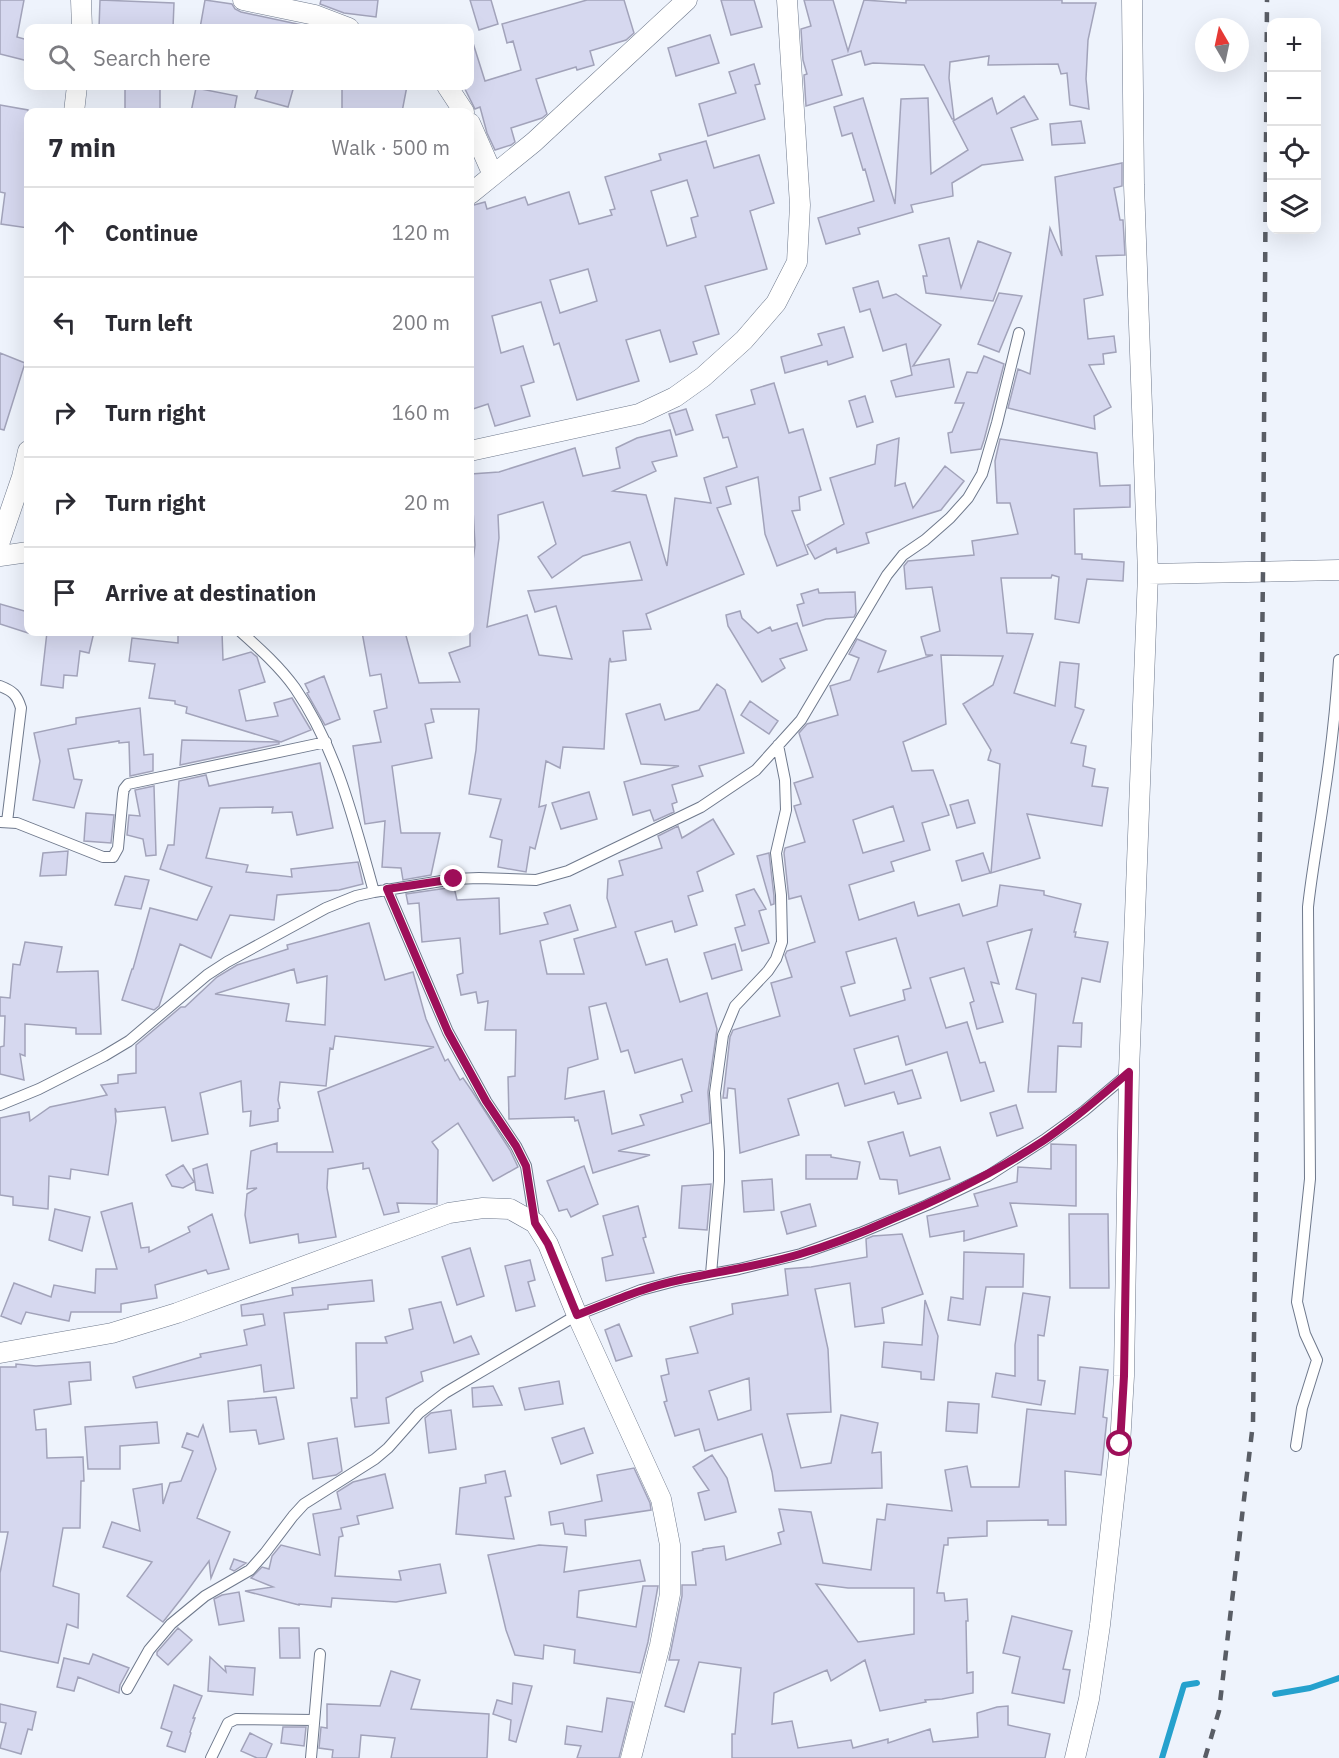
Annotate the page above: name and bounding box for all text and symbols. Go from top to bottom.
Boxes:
north arrow [1195,18,1249,72]
map controls [1267,18,1321,234]
button: + [1267,18,1321,72]
search box [24,24,474,90]
icon: search [45,41,78,74]
text: Search here [93,43,211,72]
button: − [1267,72,1321,126]
button: locate [1267,126,1321,180]
text: 7 min [48,130,116,164]
text: Walk · 500 m [332,134,450,161]
button: layers [1267,180,1321,234]
icon: ahead [48,216,81,249]
text: Continue [105,218,198,247]
text: 120 m [392,219,450,246]
icon: left [48,306,81,339]
text: Turn left [105,308,193,337]
text: 200 m [392,309,450,336]
icon: right [48,396,81,429]
text: Turn right [105,398,206,427]
text: 160 m [392,399,450,426]
icon: right [48,486,81,519]
text: Turn right [105,488,206,517]
text: 20 m [404,489,450,516]
icon: arrive [48,576,81,609]
text: Arrive at destination [105,578,316,607]
route end [440,865,466,891]
route start [1106,1430,1132,1456]

